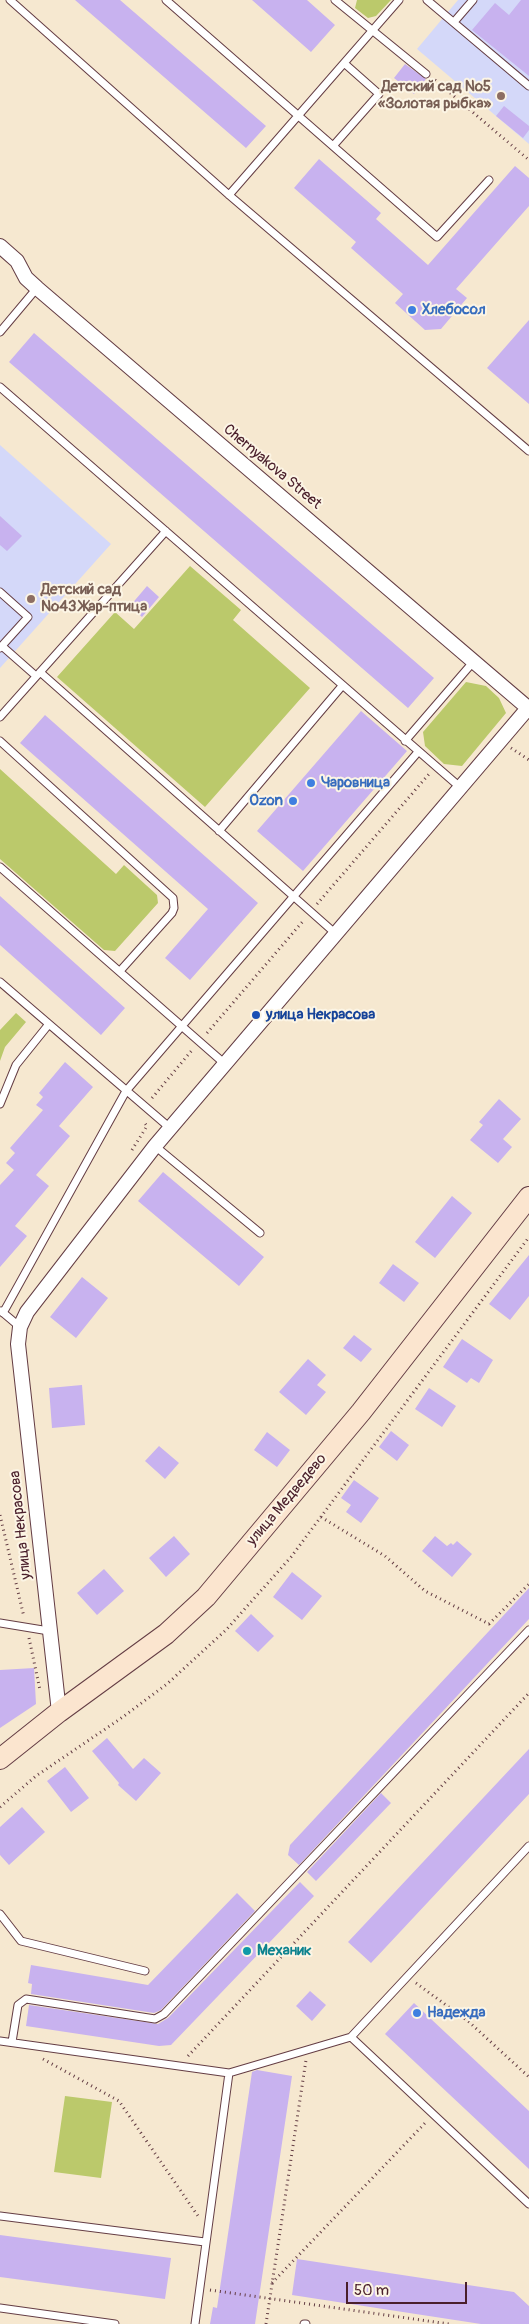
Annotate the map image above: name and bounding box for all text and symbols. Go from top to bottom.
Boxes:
place label: Детский сад №5 «Золотая рыбка» [378,78,491,113]
marker: Детский сад №5 «Золотая рыбка» [495,90,507,102]
place label: Хлебосол [422,301,486,319]
marker: Хлебосол [406,304,418,316]
street label: Chernyakova Street [219,421,325,513]
place label: Детский сад №43 Жар-птица [41,581,147,616]
marker: Детский сад №43 Жар-птица [25,593,37,605]
place label: Чаровница [321,774,390,792]
marker: Чаровница [305,777,317,789]
place label: Ozon [249,792,283,810]
marker: Ozon [287,795,299,807]
place label: улица Некрасова [266,1006,375,1024]
marker: улица Некрасова [250,1009,262,1021]
street label: улица Медведево [243,1450,331,1550]
street label: улица Некрасова [6,1470,36,1580]
place label: Механик [257,1942,312,1960]
marker: Механик [241,1945,253,1957]
place label: Надежда [427,2004,485,2022]
marker: Надежда [411,2007,423,2019]
scale bar [349,2272,470,2304]
text: 50 m [354,2281,389,2300]

